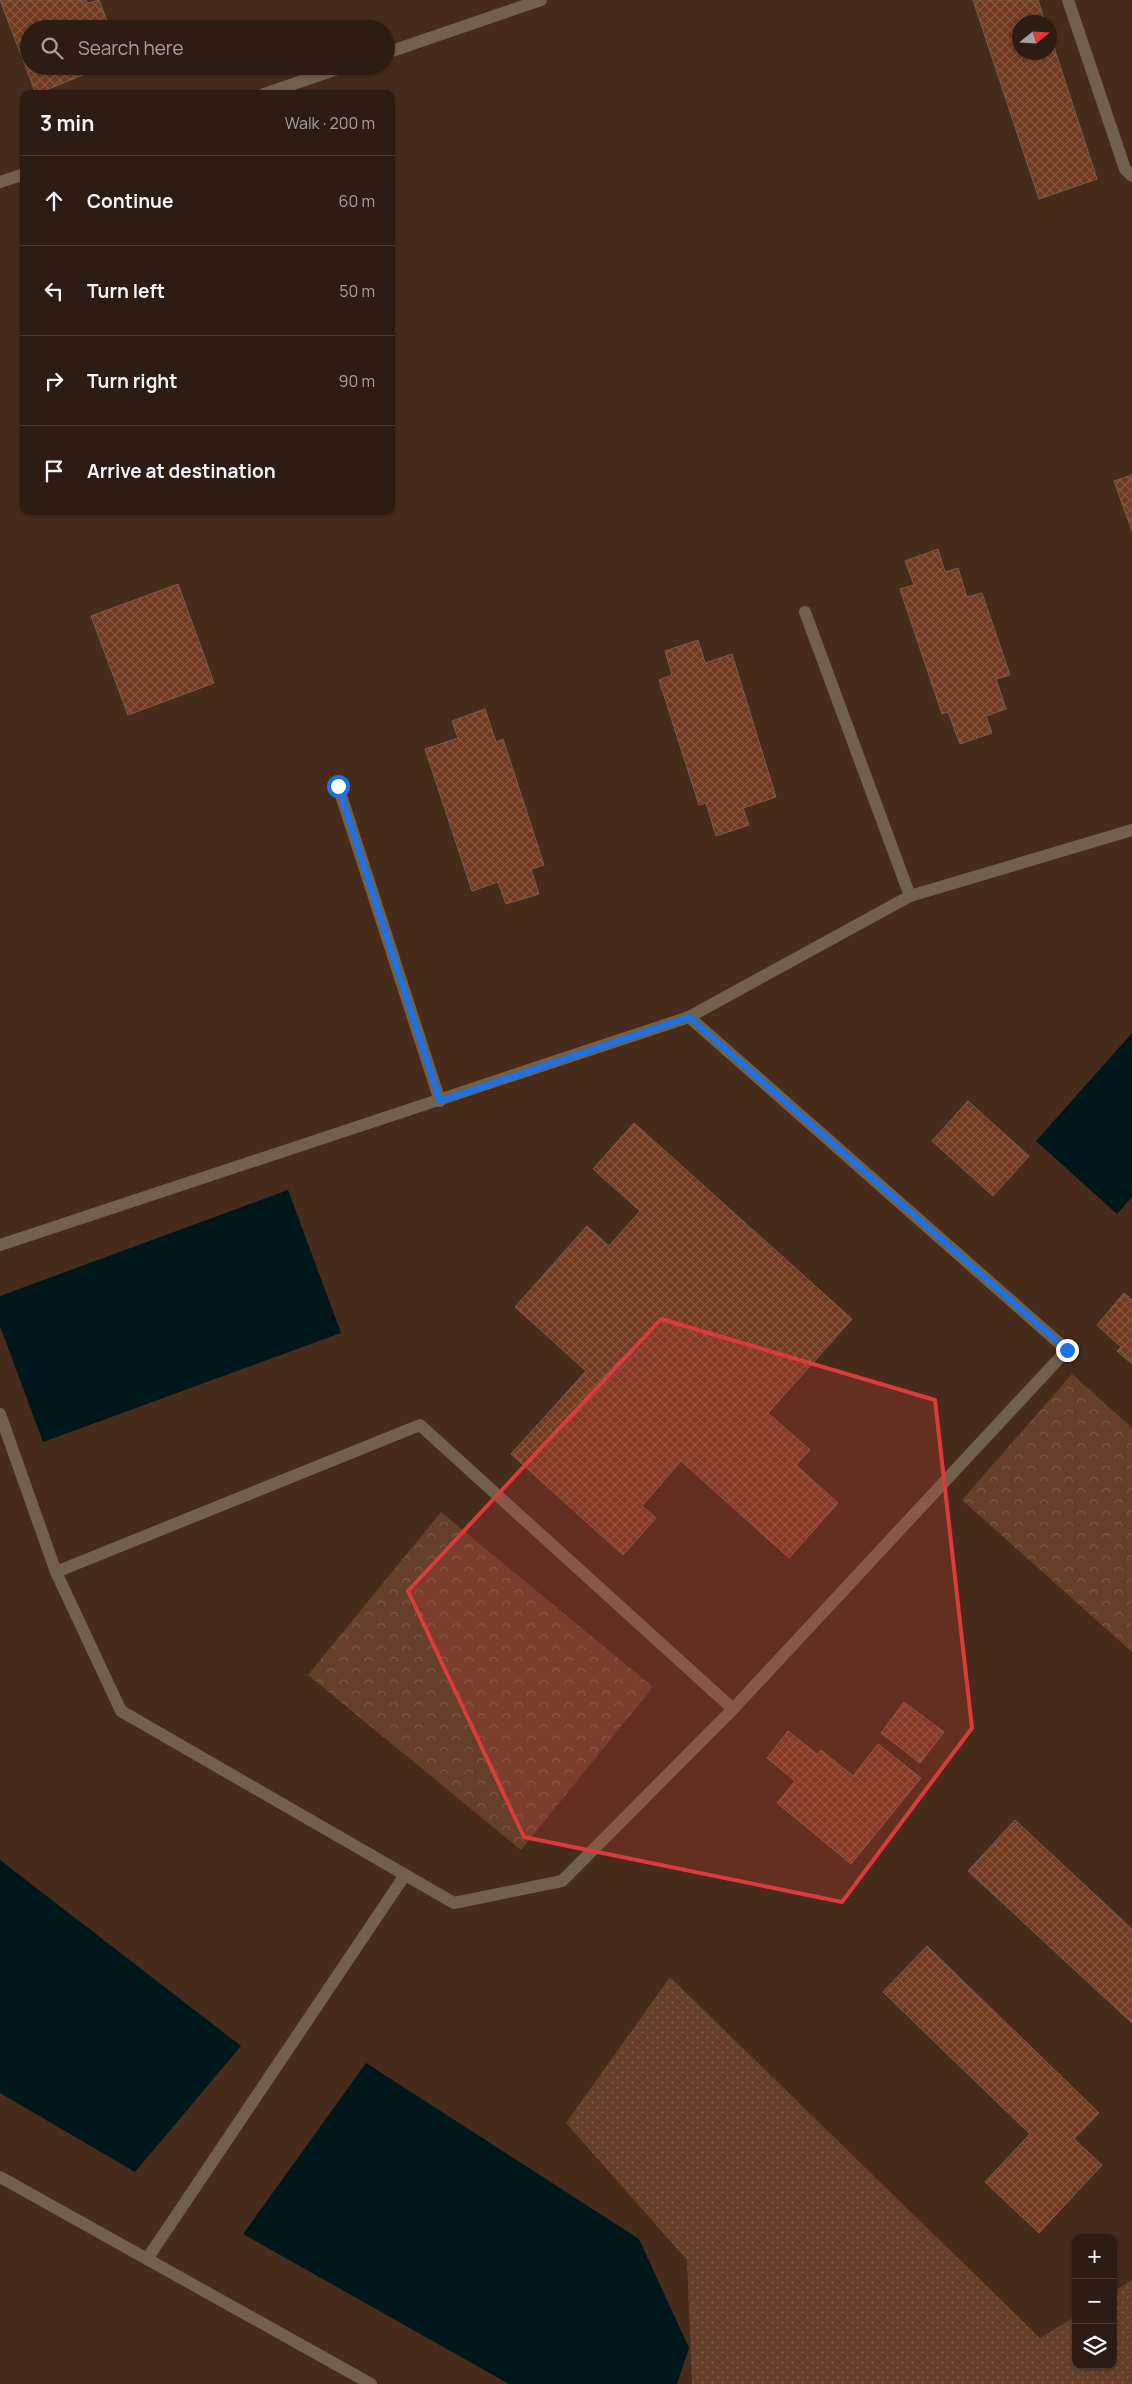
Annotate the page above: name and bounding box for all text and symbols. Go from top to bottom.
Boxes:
north arrow [1012,15,1057,60]
search box [20,20,395,75]
icon: search [38,34,66,62]
text: Search here [78,35,184,61]
text: 3 min [40,109,94,137]
text: Walk · 200 m [285,112,375,134]
icon: ahead [40,187,68,215]
text: Continue [87,188,173,214]
text: 60 m [339,190,375,212]
icon: left [40,277,68,305]
text: Turn left [87,278,165,304]
text: 50 m [339,280,375,302]
icon: right [40,367,68,395]
text: Turn right [87,368,177,394]
text: 90 m [339,370,375,392]
icon: arrive [40,457,68,485]
text: Arrive at destination [87,458,276,484]
route start [327,775,350,798]
route end [1056,1339,1079,1362]
map controls [1072,2234,1117,2369]
button: + [1072,2234,1117,2279]
button: − [1072,2279,1117,2324]
button: layers [1072,2324,1117,2369]

